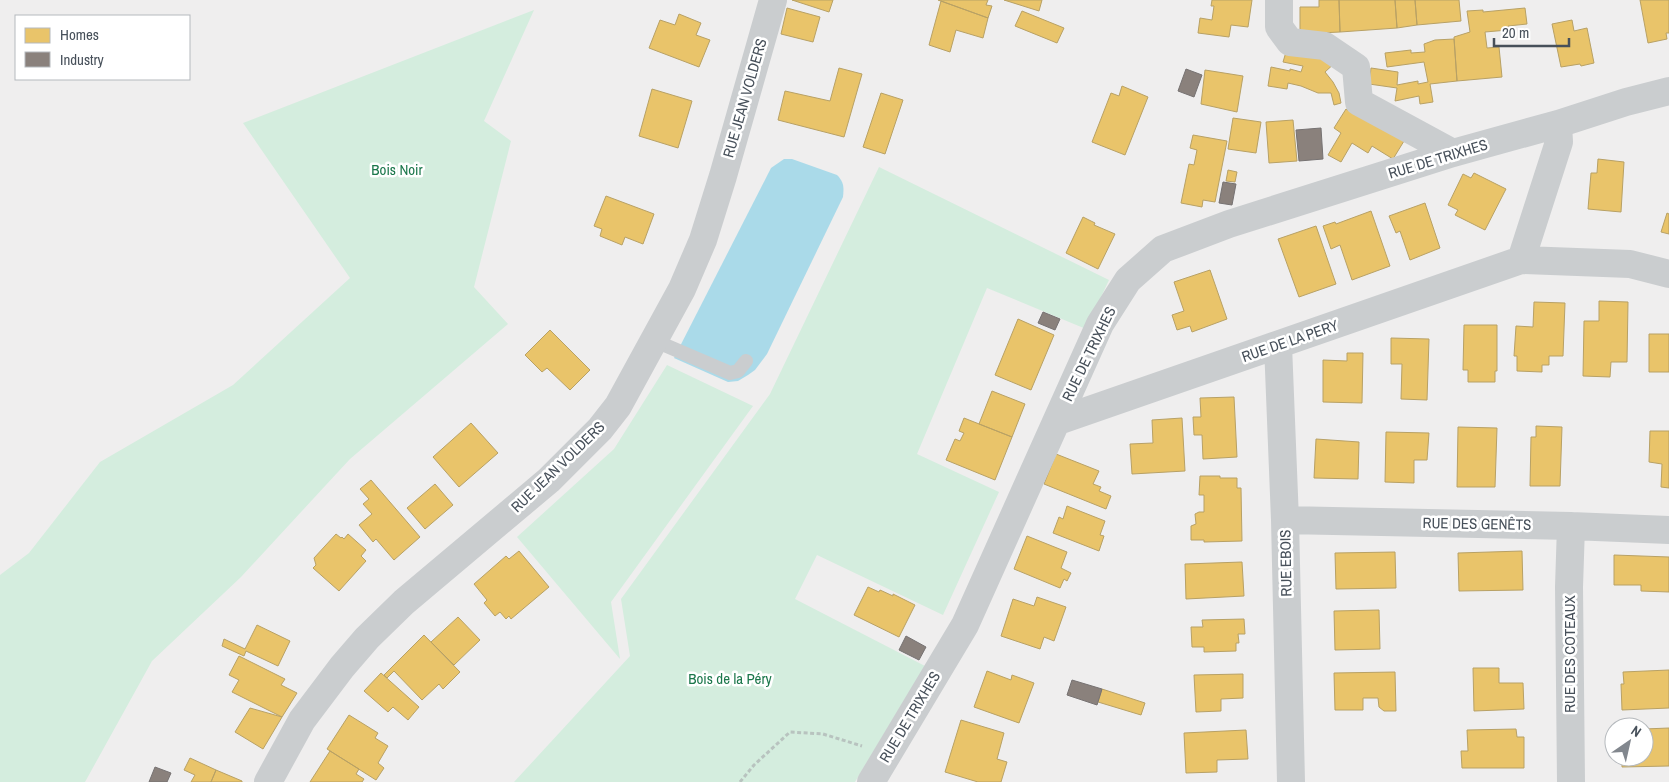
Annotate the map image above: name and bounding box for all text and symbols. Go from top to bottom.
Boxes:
legend [15,15,190,80]
scale bar [1494,15,1569,47]
text: 20 m [1502,22,1529,43]
text: Homes [60,24,99,45]
street label: RUE JEAN VOLDERS [717,36,772,160]
text: Industry [60,49,105,70]
street label: RUE DE TRIXHES [1386,133,1490,184]
park label: Bois Noir [371,159,423,180]
street label: RUE DE TRIXHES [1057,303,1121,405]
street label: RUE DE LA PERY [1239,314,1342,367]
street label: RUE JEAN VOLDERS [506,416,609,517]
street label: RUE DES GENÊTS [1422,512,1532,535]
street label: RUE EBOIS [1274,529,1297,597]
street label: RUE DES COTEAUX [1559,594,1580,713]
street label: RUE DE TRIXHES [874,667,945,766]
park label: Bois de la Péry [688,668,773,689]
north arrow [1604,717,1654,767]
text: N [1628,721,1645,741]

